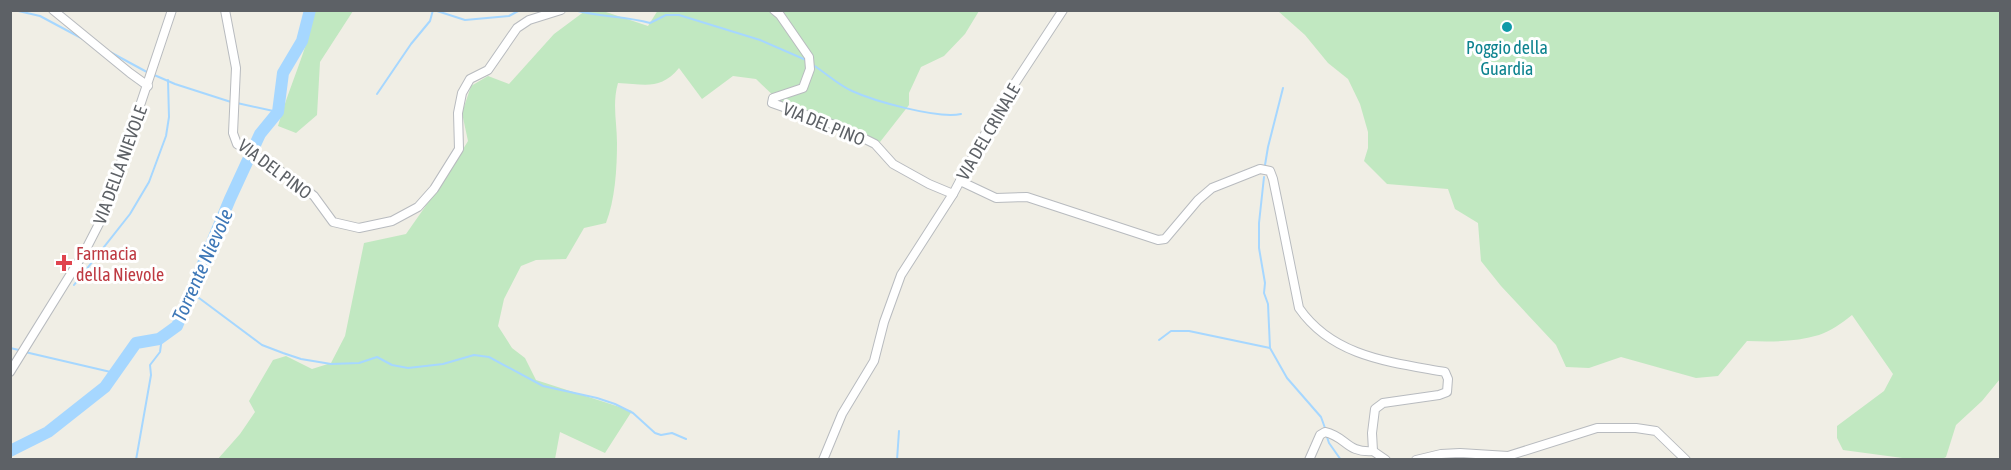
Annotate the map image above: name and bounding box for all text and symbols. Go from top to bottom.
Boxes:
marker: Poggio della Guardia [1500,20,1514,34]
place label: Poggio della Guardia [1466,37,1548,79]
street label: VIA DEL CRINALE [952,80,1024,184]
street label: VIA DEL PINO [780,98,868,150]
street label: VIA DELLA NIEVOLE [89,103,151,227]
street label: VIA DEL PINO [234,135,316,203]
water label: Torrente Nievole [167,205,237,325]
place label: Farmacia della Nievole [76,243,164,285]
marker: Farmacia della Nievole [57,256,71,270]

